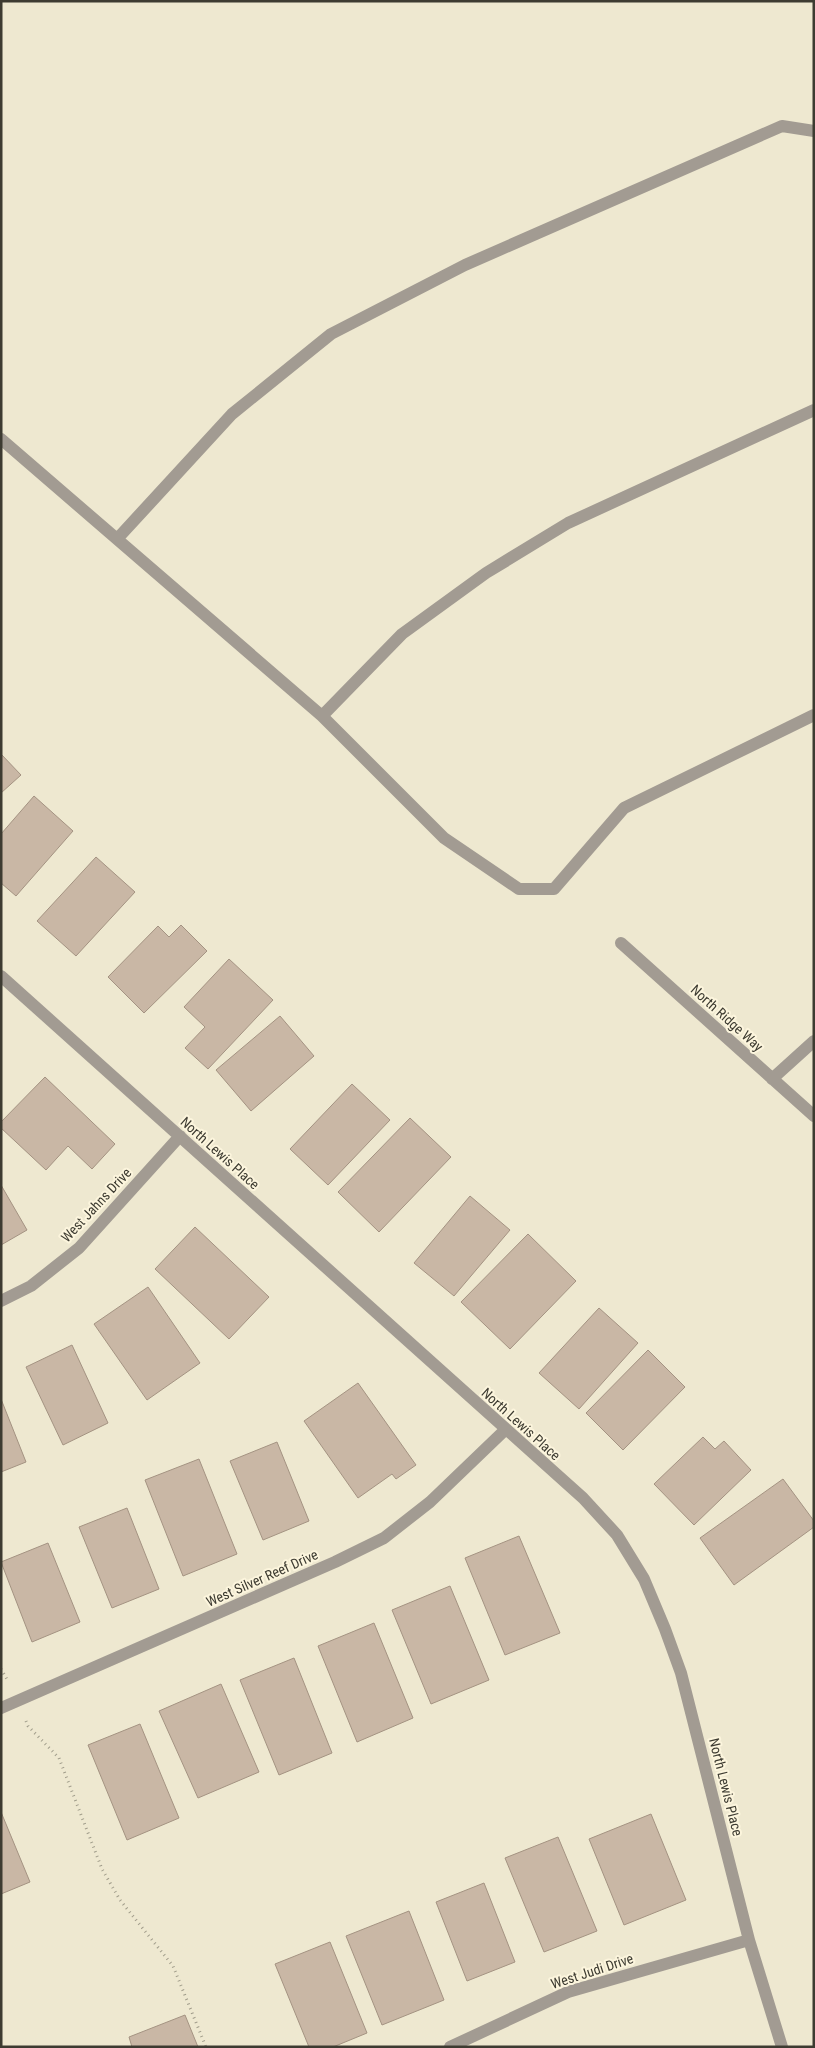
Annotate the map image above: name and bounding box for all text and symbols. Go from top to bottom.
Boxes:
street label: North Ridge Way [688,981,766,1055]
street label: North Lewis Place [177,1114,263,1193]
street label: West Jahns Drive [58,1164,135,1245]
street label: North Lewis Place [478,1385,564,1464]
street label: West Silver Reef Drive [204,1546,321,1610]
street label: North Lewis Place [706,1736,746,1838]
street label: West Judi Drive [549,1950,636,1992]

